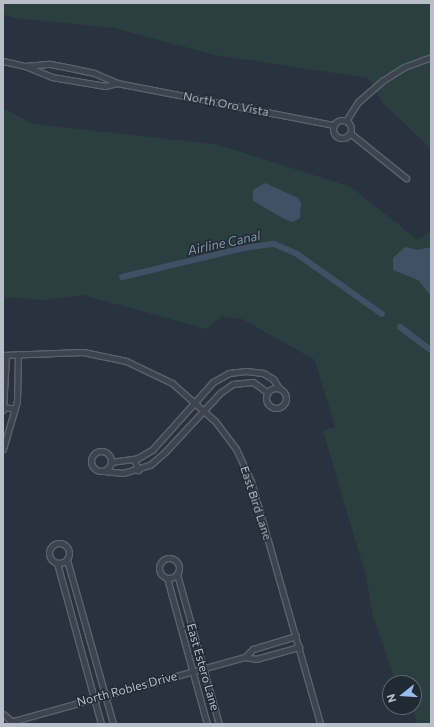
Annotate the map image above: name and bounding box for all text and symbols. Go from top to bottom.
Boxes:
street label: North Oro Vista [182,89,270,119]
water label: Airline Canal [186,228,262,258]
street label: East Bird Lane [237,464,275,542]
street label: East Estero Lane [184,622,222,712]
street label: North Robles Drive [75,669,179,709]
north arrow [382,675,422,715]
text: N [384,693,398,704]

